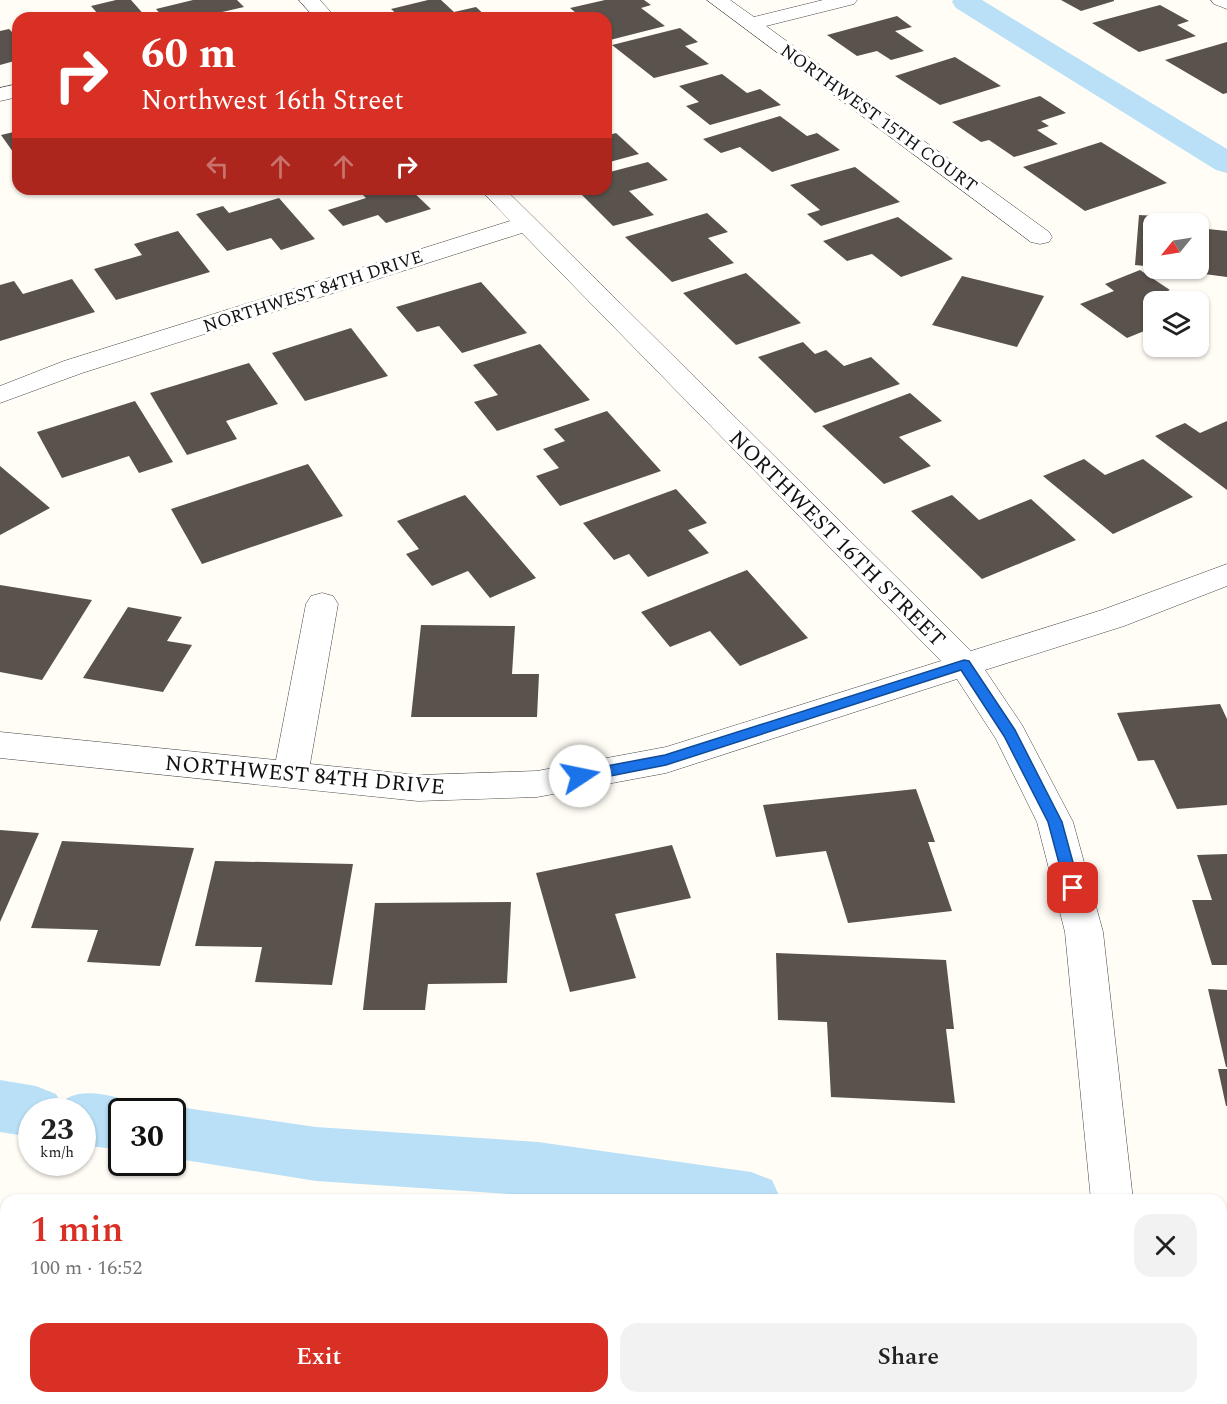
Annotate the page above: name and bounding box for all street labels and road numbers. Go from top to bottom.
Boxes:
street label: NORTHWEST 15TH COURT [775,38,983,199]
street label: NORTHWEST 84TH DRIVE [200,243,427,340]
street label: NORTHWEST 16TH STREET [721,423,953,655]
street label: NORTHWEST 84TH DRIVE [163,747,446,804]

